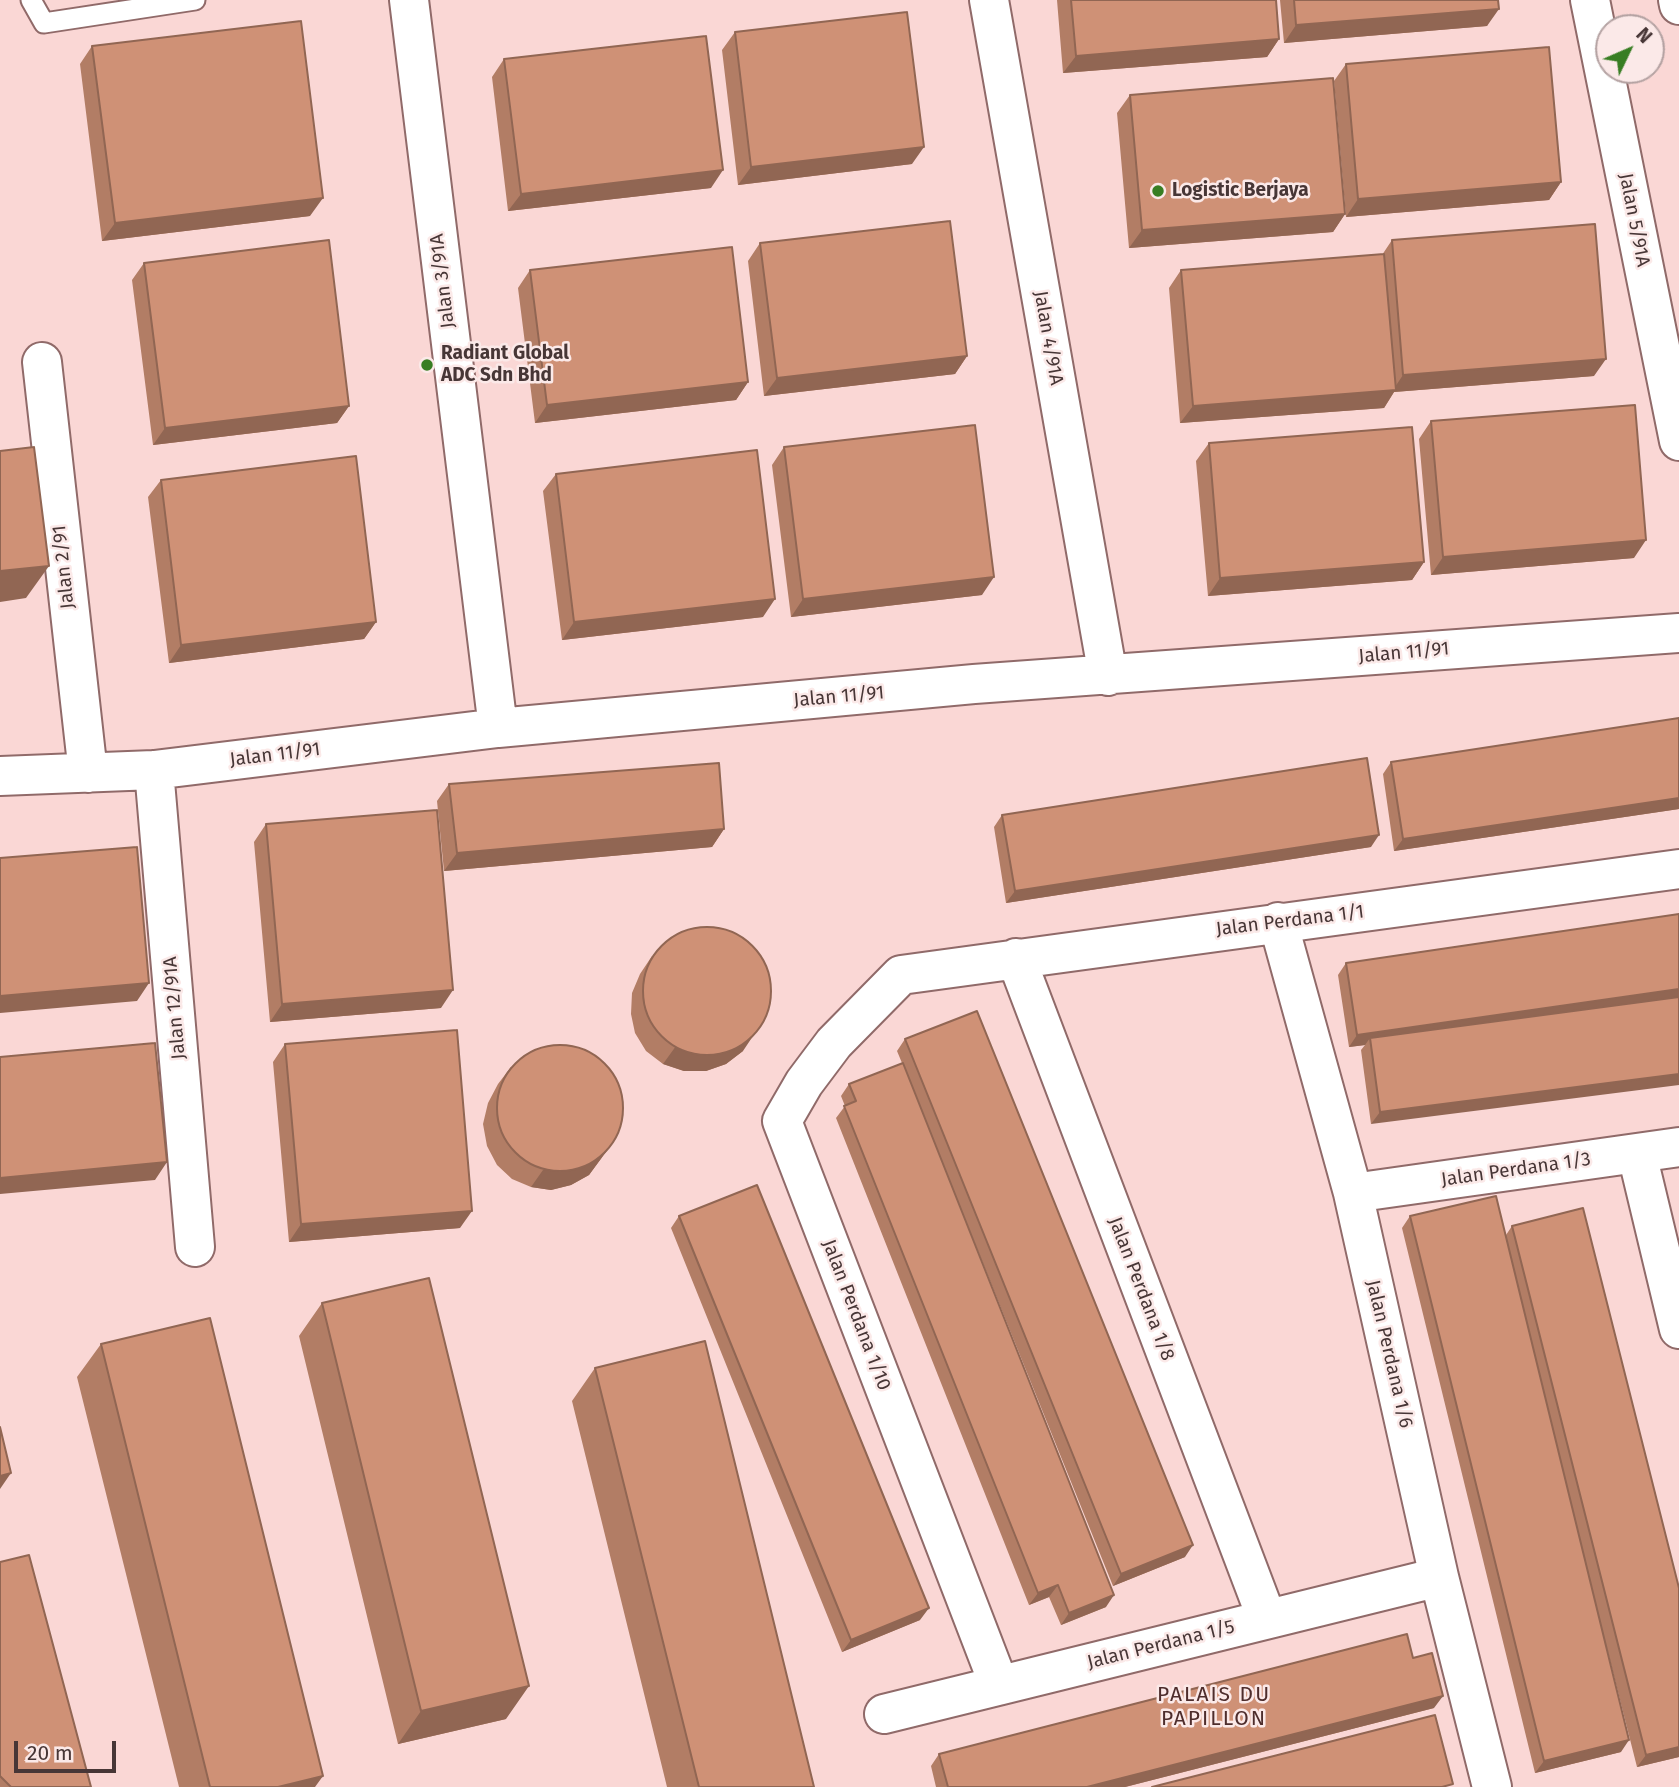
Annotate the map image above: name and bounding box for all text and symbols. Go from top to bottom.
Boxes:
north arrow [1595,14,1665,84]
text: N [1631,23,1657,48]
street label: Jalan 5/91A [1614,171,1654,269]
place label: Logistic Berjaya [1172,180,1309,202]
marker: Logistic Berjaya [1150,183,1166,199]
street label: Jalan 3/91A [426,233,460,329]
street label: Jalan 4/91A [1028,289,1068,387]
place label: Radiant Global ADC Sdn Bhd [441,343,569,387]
marker: Radiant Global ADC Sdn Bhd [419,357,435,373]
street label: Jalan 2/91 [48,524,80,610]
street label: Jalan 11/91 [1358,638,1450,668]
street label: Jalan 11/91 [793,682,885,712]
street label: Jalan 11/91 [228,738,322,772]
street label: Jalan Perdana 1/1 [1215,901,1365,941]
street label: Jalan 12/91A [159,956,191,1060]
street label: Jalan Perdana 1/3 [1440,1148,1592,1192]
street label: Jalan Perdana 1/8 [1103,1214,1179,1364]
street label: Jalan Perdana 1/10 [817,1236,895,1394]
street label: Jalan Perdana 1/6 [1361,1278,1417,1430]
street label: Jalan Perdana 1/5 [1085,1616,1237,1674]
district label: PALAIS DU PAPILLON [1158,1682,1270,1732]
scale bar [18,1728,119,1772]
text: 20 m [27,1740,73,1766]

